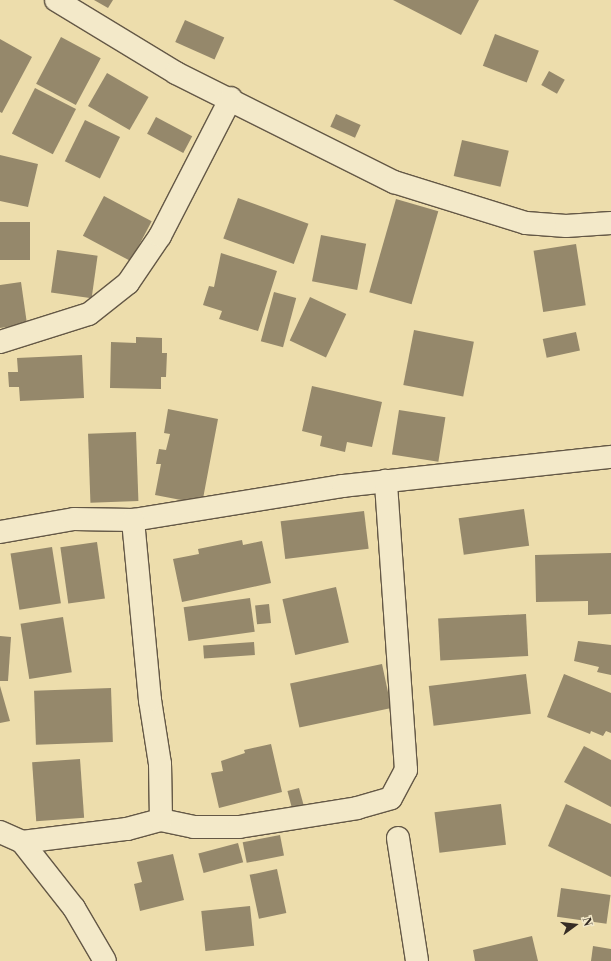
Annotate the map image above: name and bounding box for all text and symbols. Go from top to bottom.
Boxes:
north arrow [555,905,595,945]
text: N [579,916,594,928]

